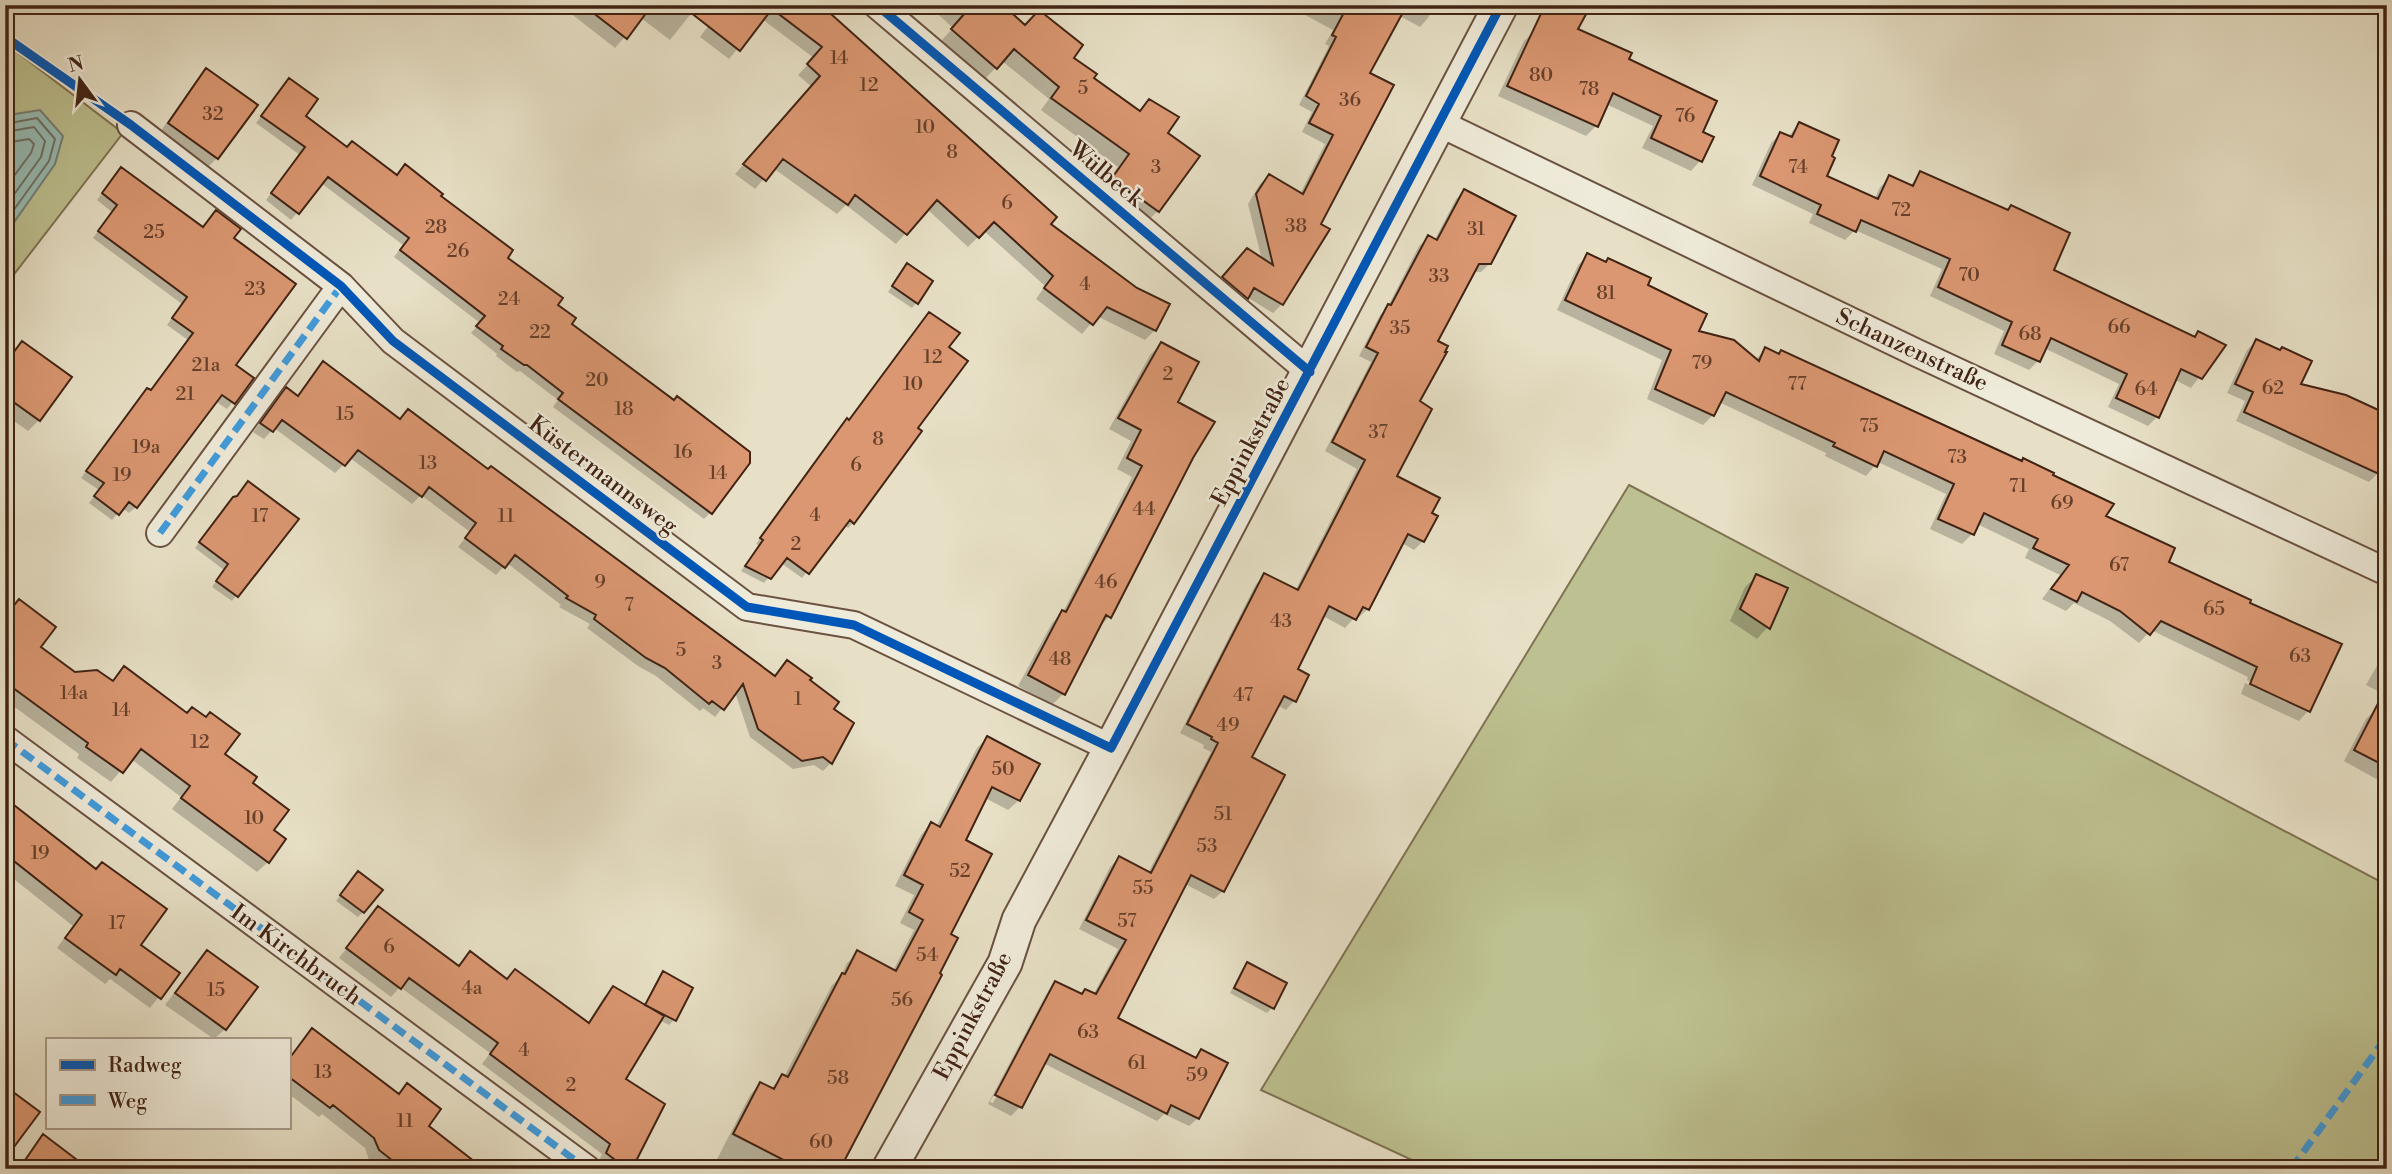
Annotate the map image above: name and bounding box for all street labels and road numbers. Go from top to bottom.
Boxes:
street label: Wülbeck [1062,134,1150,214]
street label: Schanzenstraße [1832,303,1992,397]
street label: Eppinkstraße [1206,373,1296,511]
street label: Küstermannsweg [523,410,683,540]
street label: Im Kirchbruch [225,898,367,1012]
street label: Eppinkstraße [928,947,1018,1085]

